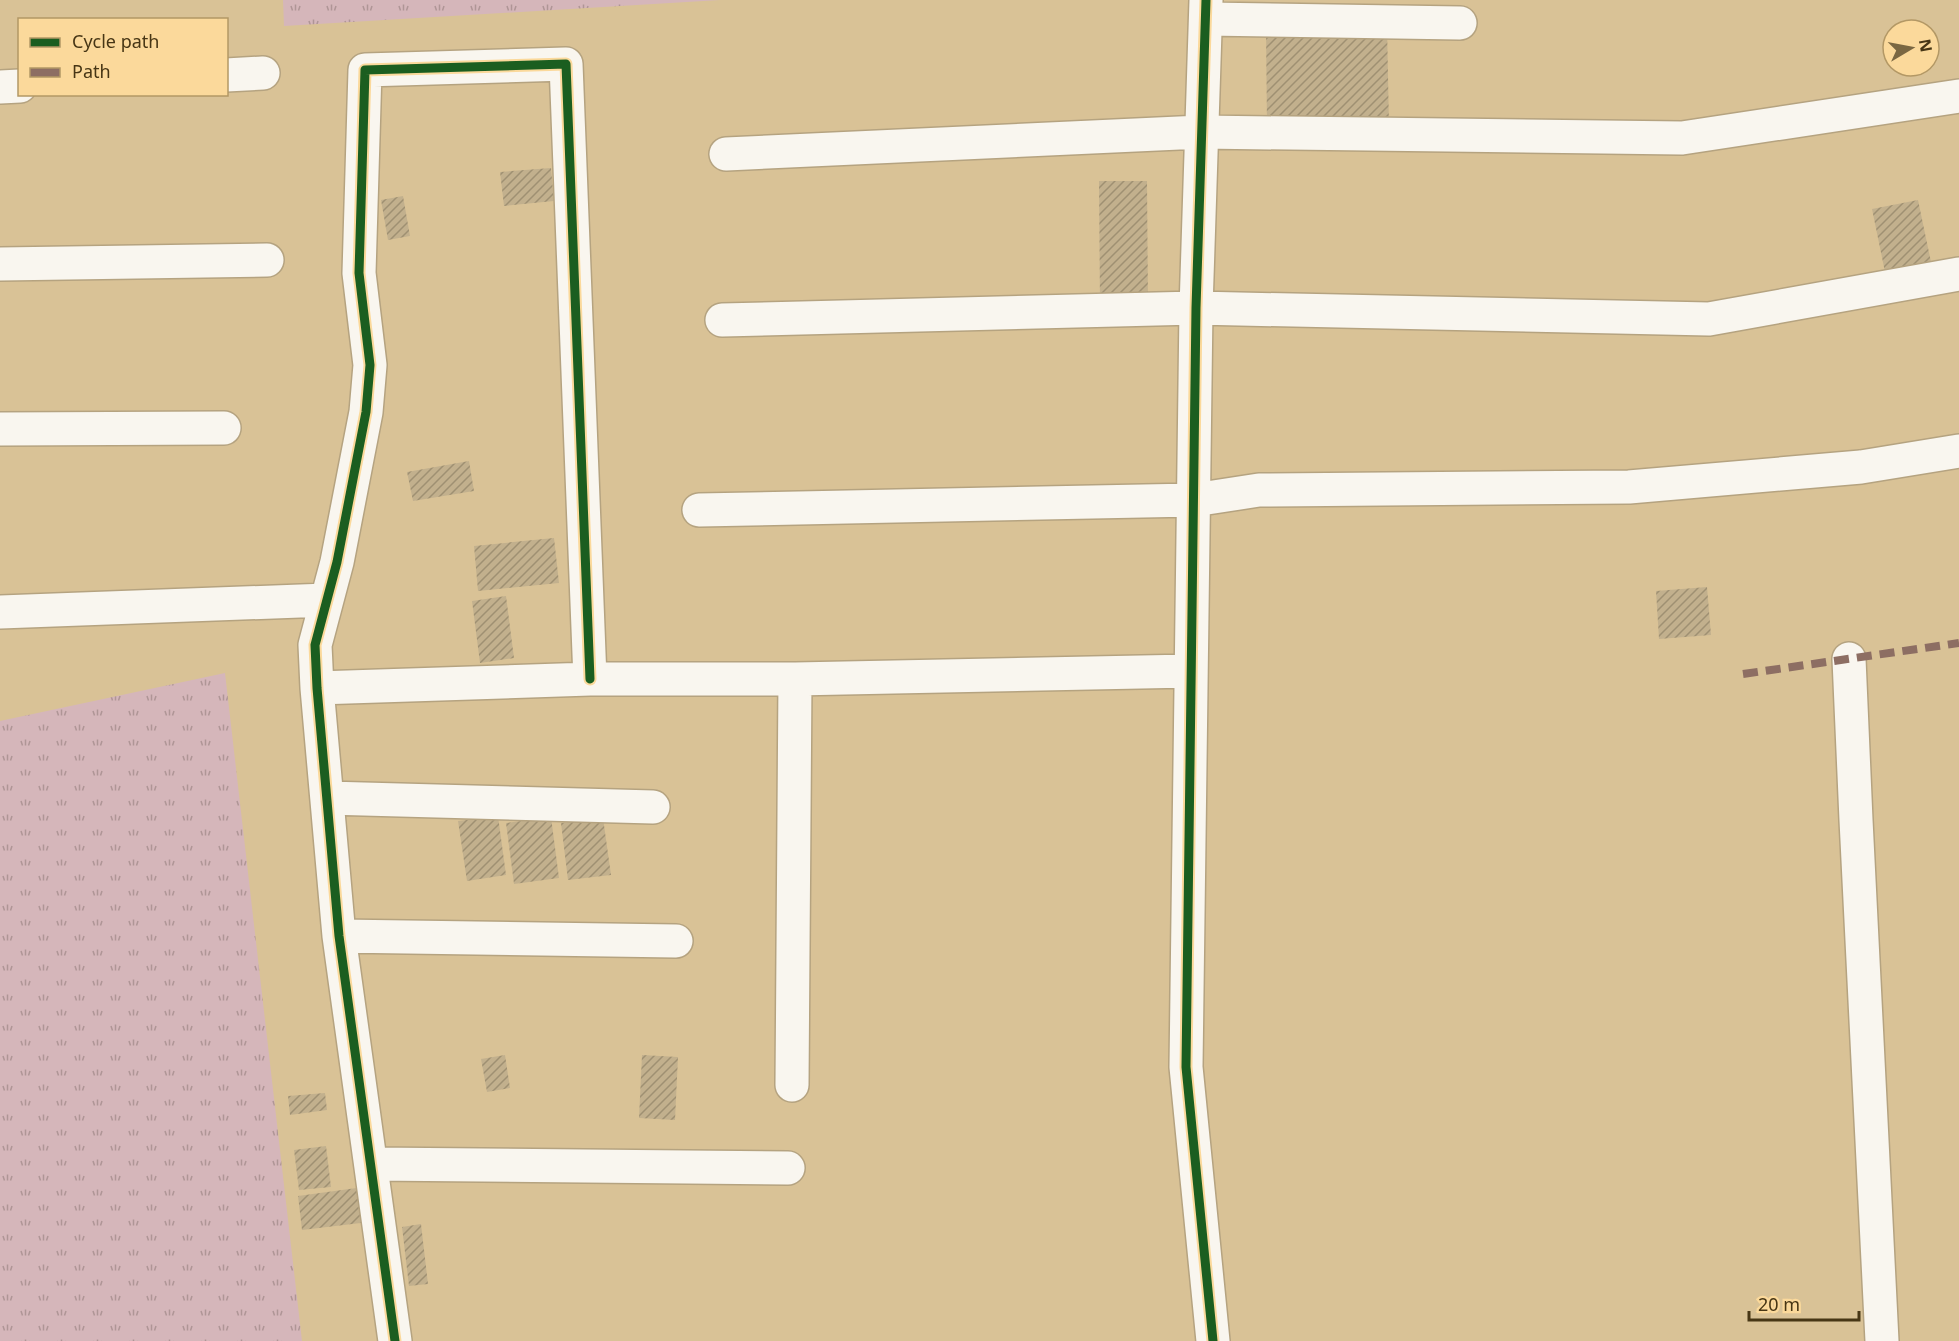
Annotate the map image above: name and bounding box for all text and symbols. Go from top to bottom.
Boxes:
legend [18,18,228,96]
north arrow [1881,18,1941,78]
text: Cycle path [72,29,159,53]
text: N [1914,37,1938,54]
text: Path [72,59,111,83]
scale bar [1749,1284,1858,1322]
text: 20 m [1758,1292,1800,1316]

